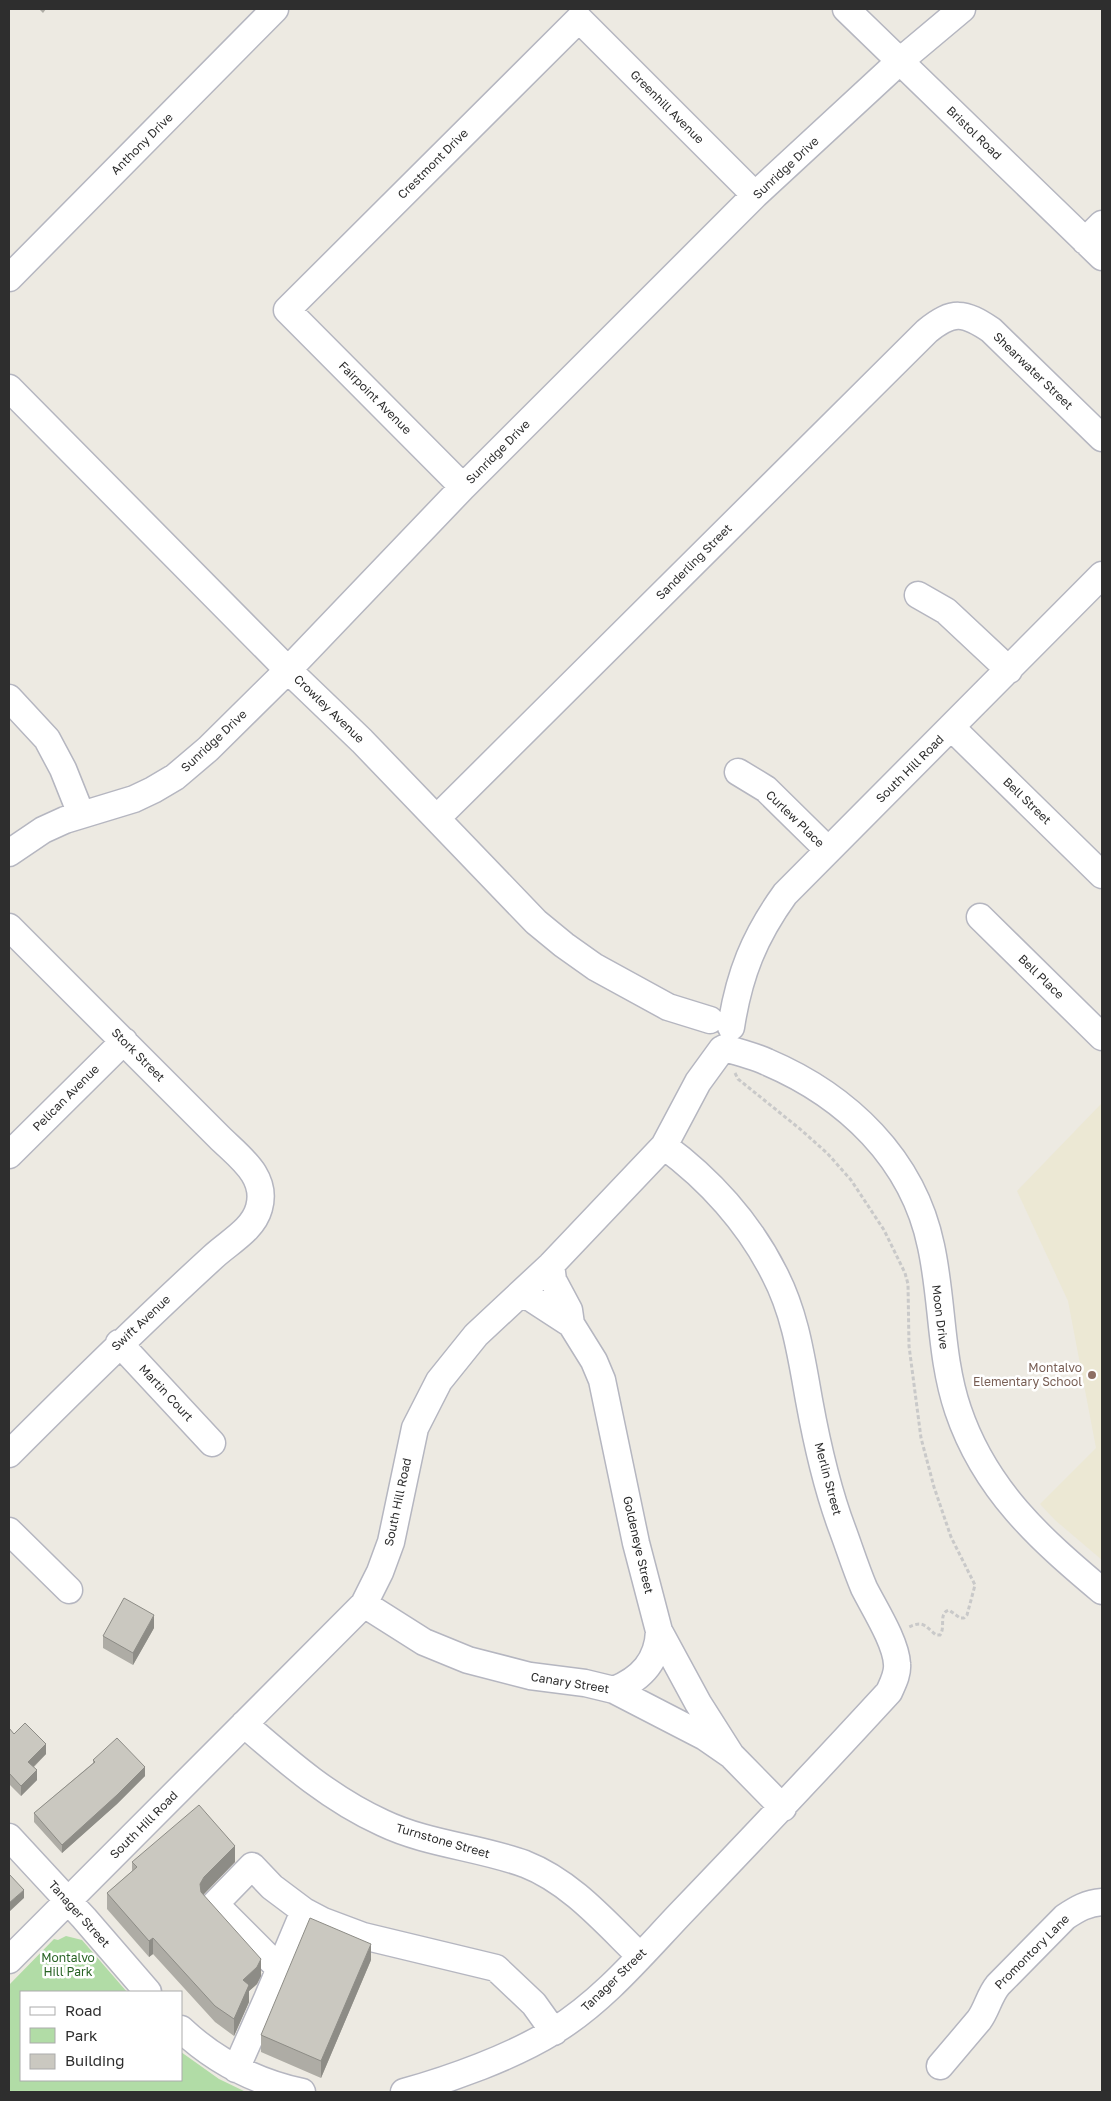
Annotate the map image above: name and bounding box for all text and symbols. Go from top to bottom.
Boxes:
street label: Greenhill Avenue [627,67,707,147]
street label: Bristol Road [944,103,1005,163]
street label: Anthony Drive [108,110,176,178]
street label: Crestmont Drive [394,125,471,202]
street label: Sunridge Drive [750,133,822,202]
street label: Shearwater Street [990,329,1076,413]
street label: Fairpoint Avenue [336,358,415,437]
street label: Sunridge Drive [462,416,533,487]
street label: Sanderling Street [653,520,735,603]
street label: Crowley Avenue [291,671,368,746]
street label: Sunridge Drive [178,706,250,775]
street label: South Hill Road [873,732,947,806]
street label: Bell Street [1000,774,1055,827]
street label: Curlew Place [763,787,828,850]
street label: Bell Place [1015,951,1067,1002]
street label: Stork Street [109,1025,168,1085]
street label: Pelican Avenue [29,1061,102,1134]
street label: Moon Drive [929,1284,952,1350]
street label: Swift Avenue [108,1291,173,1354]
place label: Montalvo Elementary School [973,1360,1082,1389]
street label: Martin Court [136,1361,197,1425]
marker: Montalvo Elementary School [1086,1369,1098,1381]
street label: Merlin Street [812,1441,845,1517]
street label: South Hill Road [381,1456,414,1547]
street label: Goldeneye Street [620,1495,657,1595]
street label: Canary Street [530,1669,611,1696]
street label: South Hill Road [107,1788,181,1862]
street label: Turnstone Street [394,1820,492,1861]
street label: Tanager Street [45,1877,113,1950]
street label: Promontory Lane [991,1911,1072,1992]
street label: Tanager Street [578,1945,650,2015]
park label: Montalvo Hill Park [41,1950,95,1979]
legend [20,1991,182,2081]
text: Road [65,2001,102,2019]
text: Park [65,2026,98,2044]
text: Building [65,2051,125,2069]

